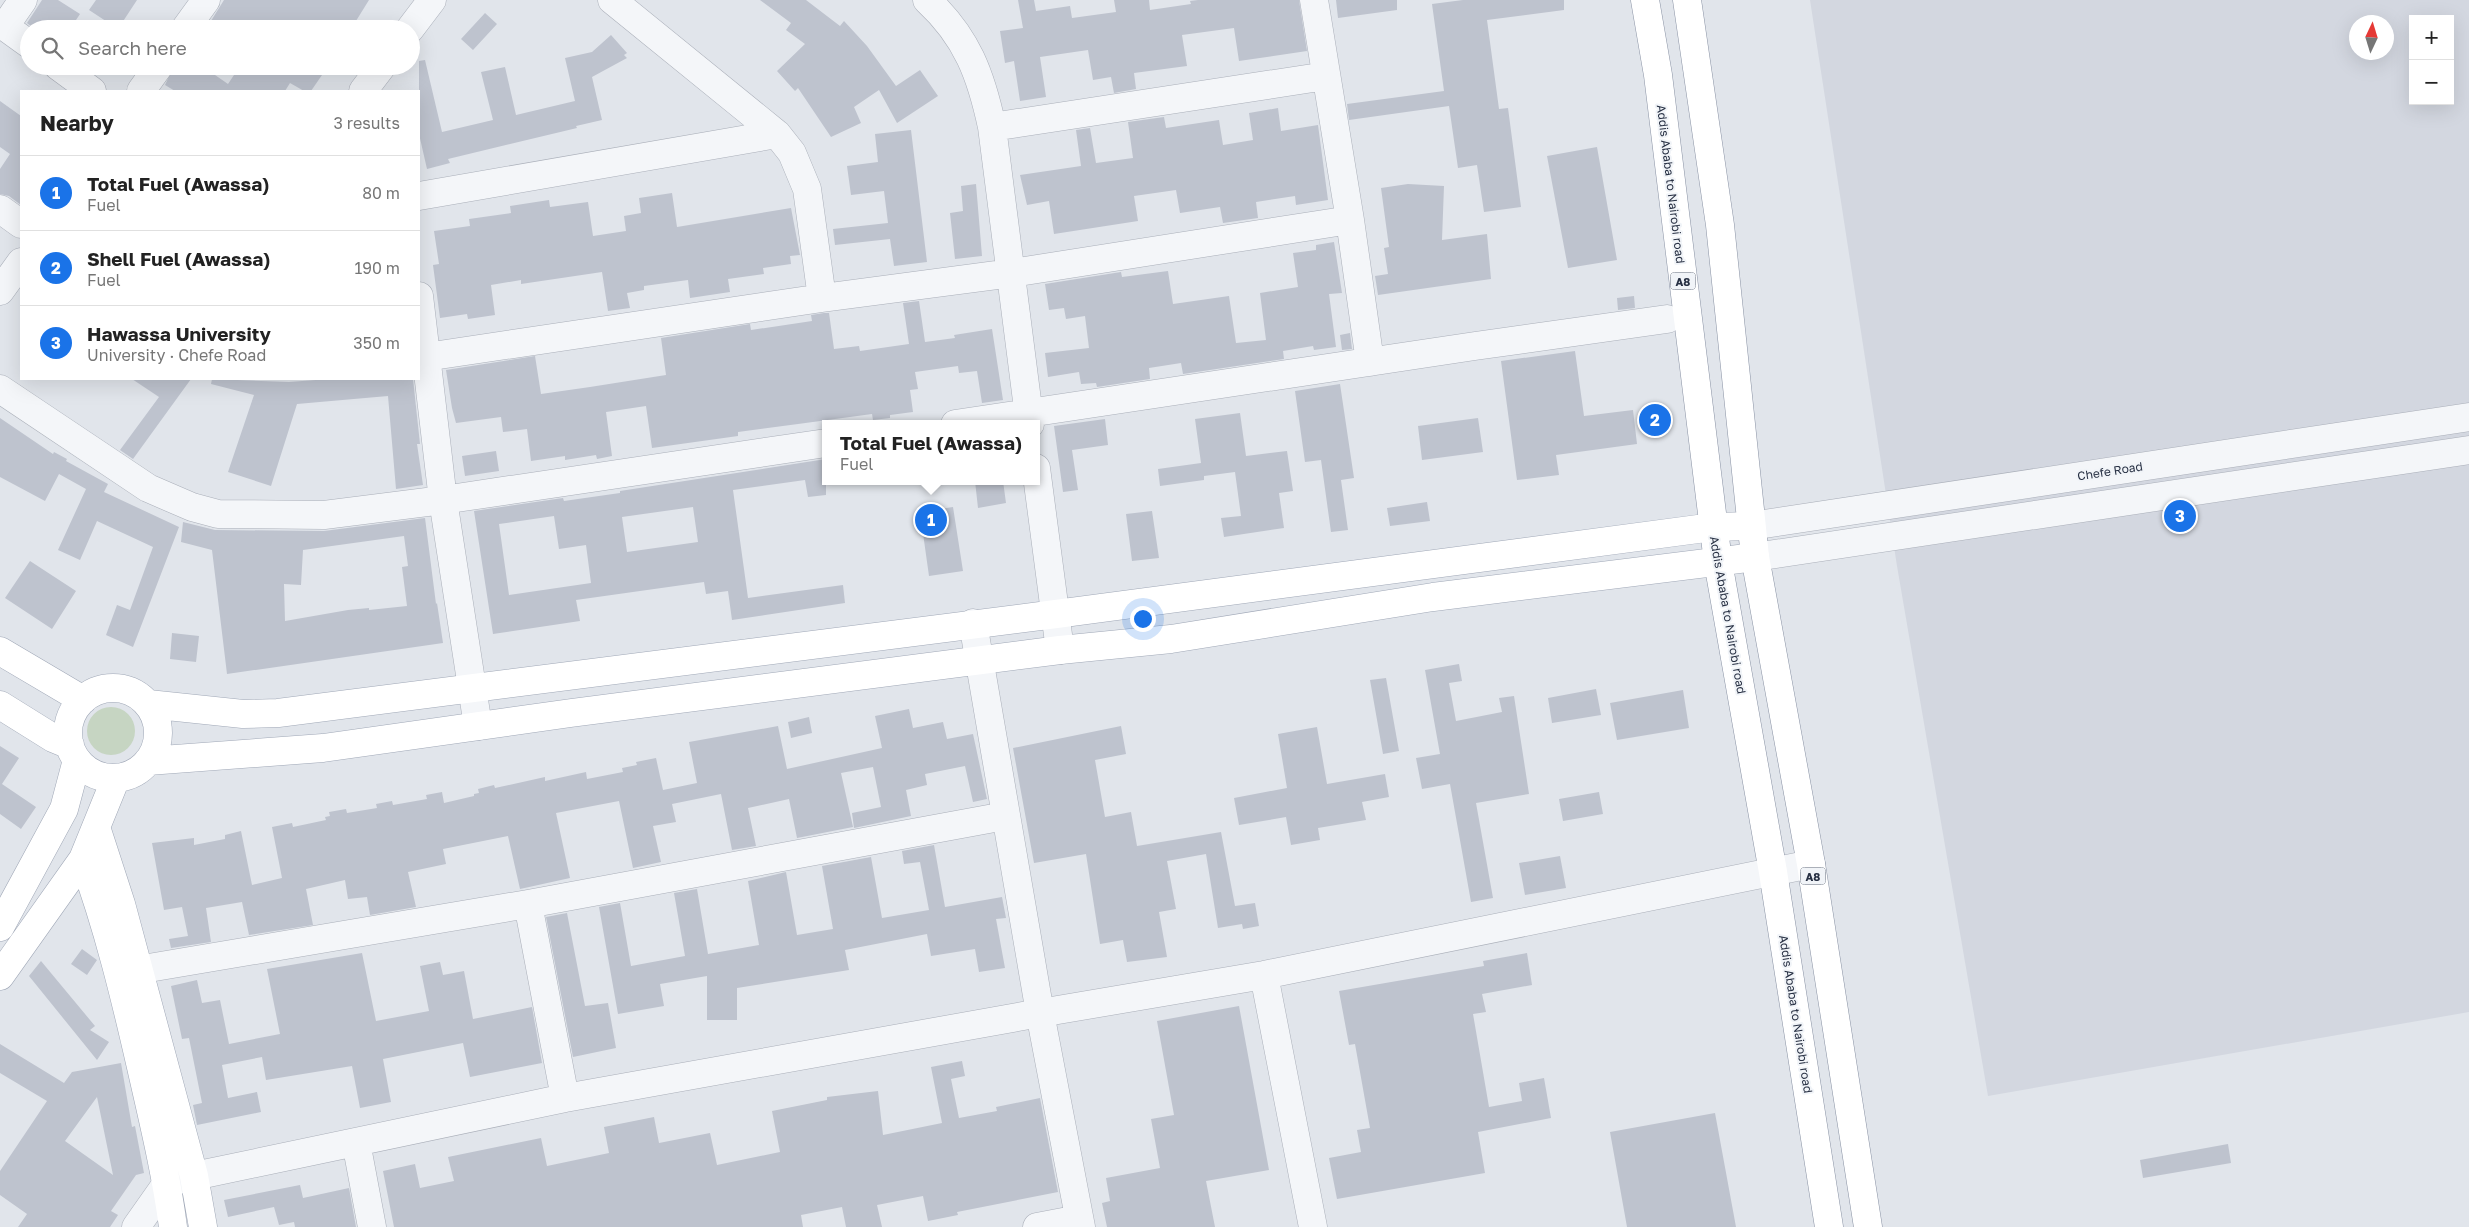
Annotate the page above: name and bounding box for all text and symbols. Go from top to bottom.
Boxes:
north arrow [2349,15,2394,60]
map controls [2409,15,2454,105]
button: + [2409,15,2454,60]
search box [20,20,420,75]
icon: search [38,34,66,62]
text: Search here [78,36,187,59]
button: − [2409,60,2454,105]
street label: Addis Ababa to Nairobi road [1654,104,1688,264]
text: Nearby [40,110,114,136]
text: 3 results [333,113,400,133]
text: Total Fuel (Awassa) [87,172,270,195]
text: 1 [52,183,60,203]
text: 80 m [362,183,400,203]
text: Fuel [87,195,121,215]
text: Shell Fuel (Awassa) [87,247,271,270]
text: 2 [51,258,61,278]
text: 190 m [354,258,400,278]
text: Fuel [87,270,121,290]
road number: A8 [1670,272,1696,290]
text: Hawassa University [87,322,271,345]
text: 3 [51,333,61,353]
text: 350 m [353,333,400,353]
text: University · Chefe Road [87,345,266,365]
pin: 2 [1639,401,1671,439]
popup [822,420,1040,485]
text: Total Fuel (Awassa) [840,431,1022,454]
text: Fuel [840,454,873,474]
street label: Chefe Road [2076,458,2144,484]
pin: 3 [2164,497,2196,535]
pin: 1 [915,501,947,539]
street label: Addis Ababa to Nairobi road [1707,535,1749,695]
your location [1130,606,1156,632]
road number: A8 [1800,868,1826,884]
street label: Addis Ababa to Nairobi road [1776,934,1816,1094]

